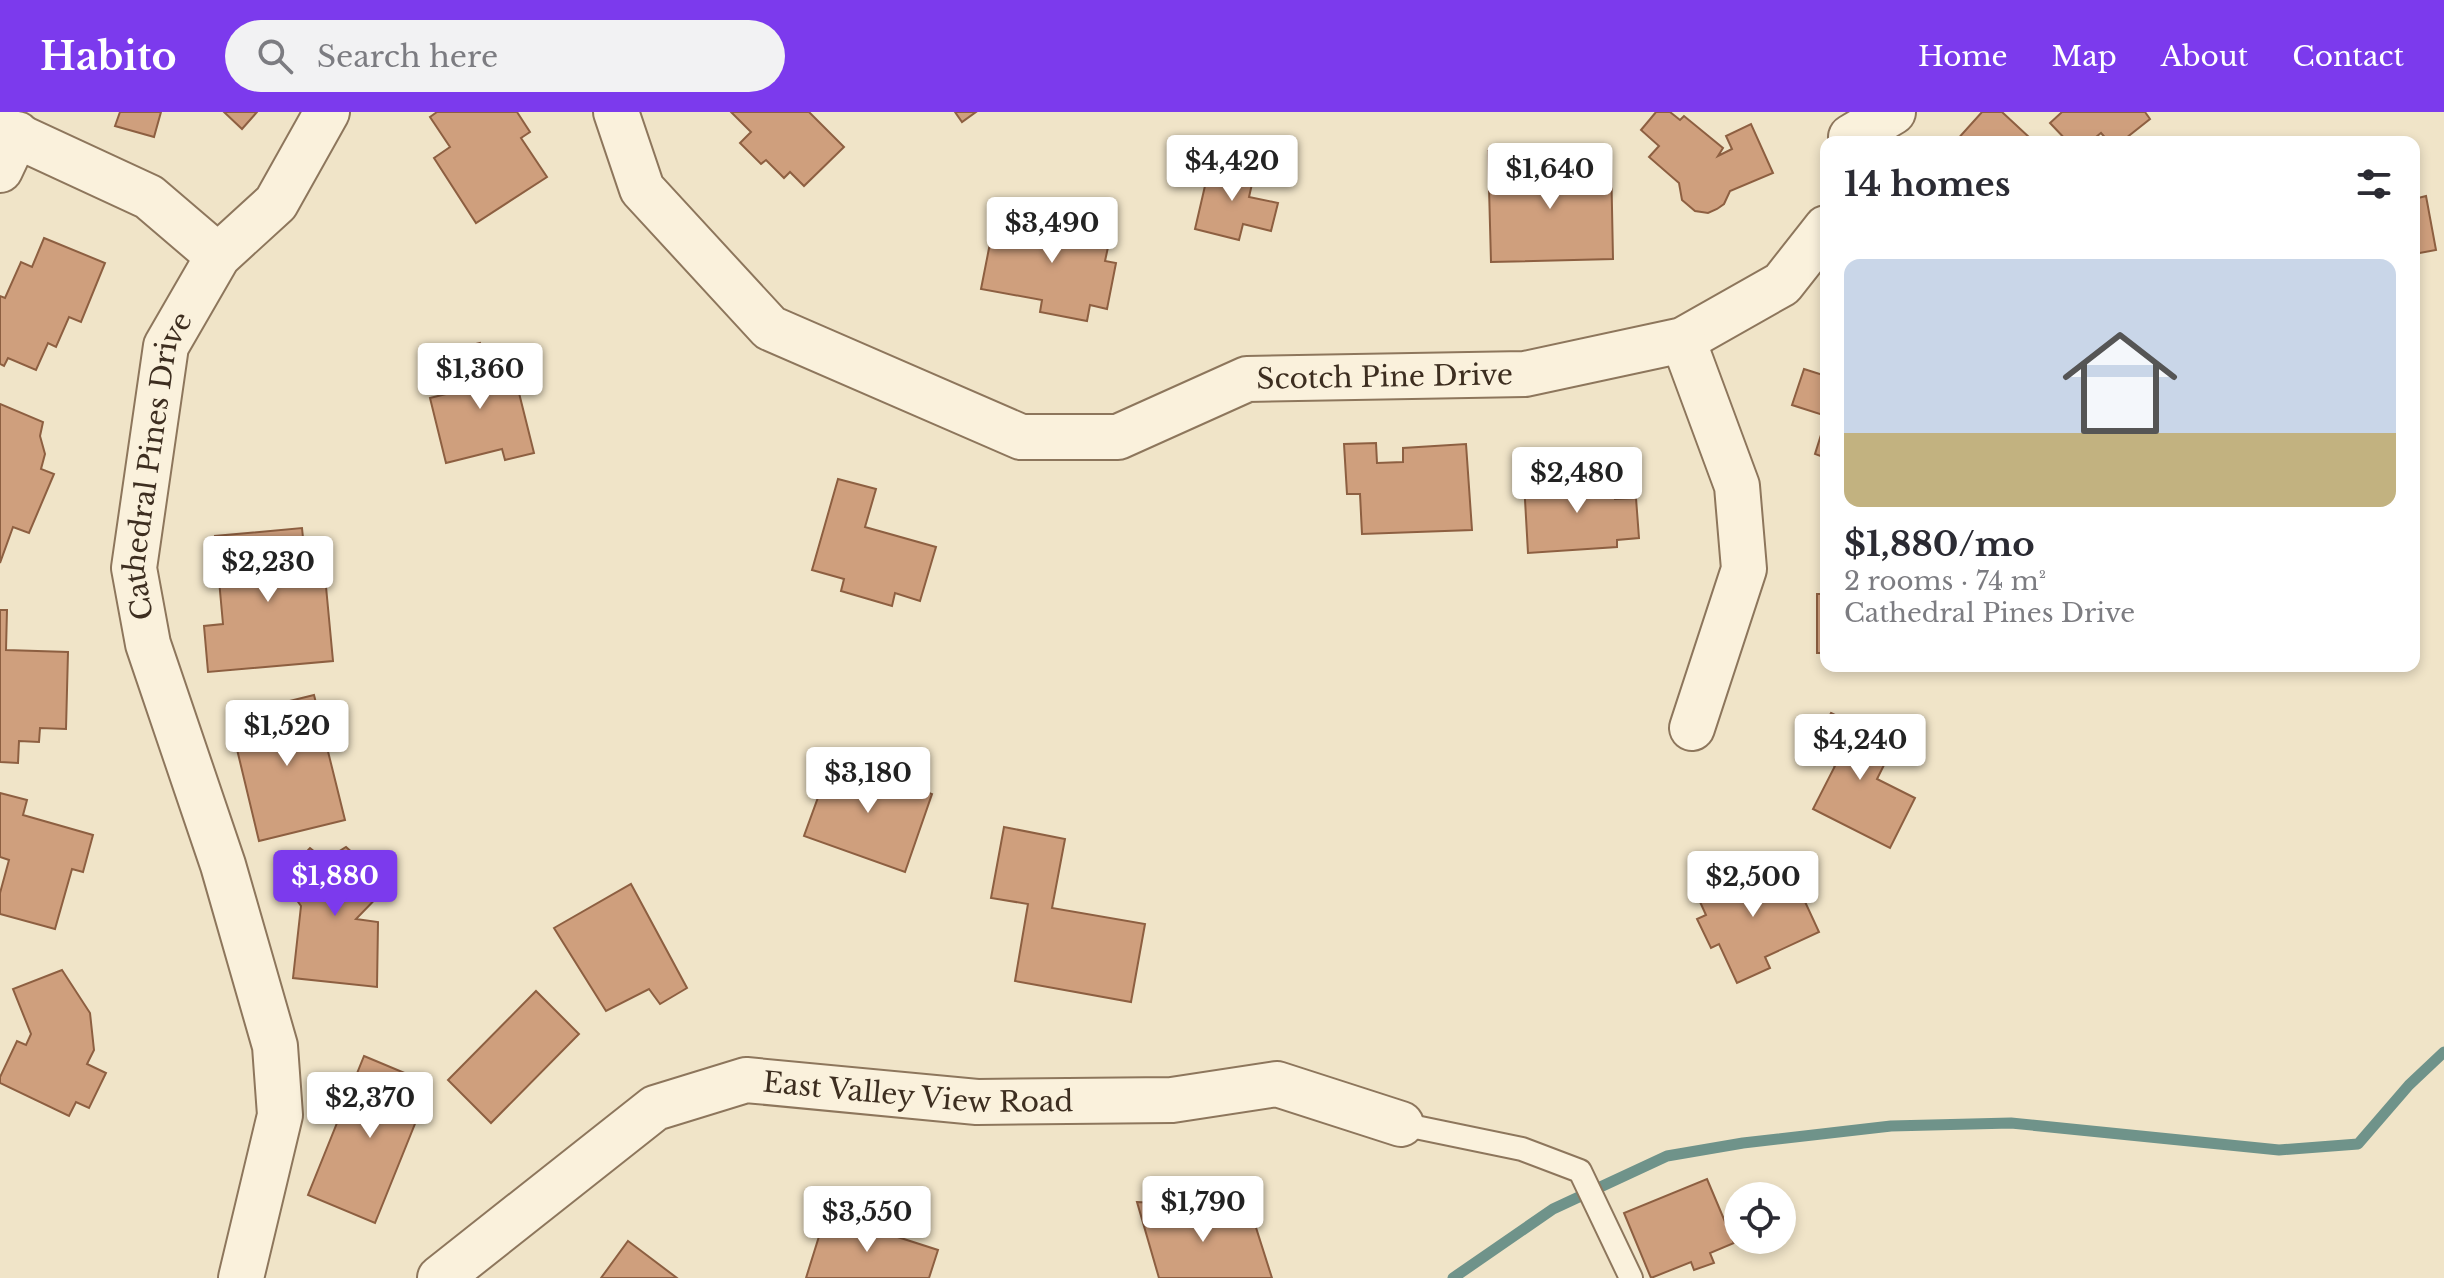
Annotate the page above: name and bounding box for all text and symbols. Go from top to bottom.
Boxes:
search box [225,20,785,92]
text: Habito [40,33,177,80]
icon: search [253,34,297,78]
text: Search here [317,38,498,75]
text: Home [1918,39,2008,74]
text: Map [2052,39,2117,74]
text: About [2161,39,2248,74]
text: Contact [2292,39,2404,74]
pin: $4,420 [1167,135,1297,203]
pin: $1,640 [1485,143,1615,211]
text: $4,420 [1185,145,1279,177]
text: $1,640 [1506,153,1594,185]
icon: filters [2352,162,2396,206]
text: 14 homes [1844,163,2011,205]
pin: $3,490 [987,197,1117,265]
text: $3,490 [1005,207,1099,239]
street label: Cathedral Pines Drive [116,305,200,623]
icon: home [2048,311,2192,455]
pin: $1,360 [415,343,545,411]
text: $1,360 [436,353,524,385]
street label: Scotch Pine Drive [1256,357,1513,396]
pin: $2,480 [1512,447,1642,515]
text: $2,480 [1530,457,1624,489]
text: $1,880/mo [1844,523,2035,565]
pin: $2,230 [203,536,333,604]
text: $2,230 [221,546,315,578]
text: 2 rooms · 74 m² [1844,565,2046,597]
text: Cathedral Pines Drive [1844,597,2135,629]
pin: $1,520 [222,700,352,768]
text: $1,520 [244,710,330,742]
pin: $4,240 [1795,714,1925,782]
text: $4,240 [1813,724,1907,756]
pin: $3,180 [803,747,933,815]
text: $3,180 [824,757,912,789]
pin: $1,880 [270,850,400,918]
pin: $2,500 [1688,851,1818,919]
text: $1,880 [291,860,379,892]
text: $2,500 [1705,861,1801,893]
street label: East Valley View Road [761,1064,1074,1120]
pin: $2,370 [305,1072,435,1140]
text: $2,370 [325,1082,415,1114]
pin: $1,790 [1138,1176,1268,1244]
map controls [1724,1182,1796,1254]
button: locate [1724,1182,1796,1254]
pin: $3,550 [802,1186,932,1254]
text: $1,790 [1160,1186,1246,1218]
text: $3,550 [822,1196,912,1228]

